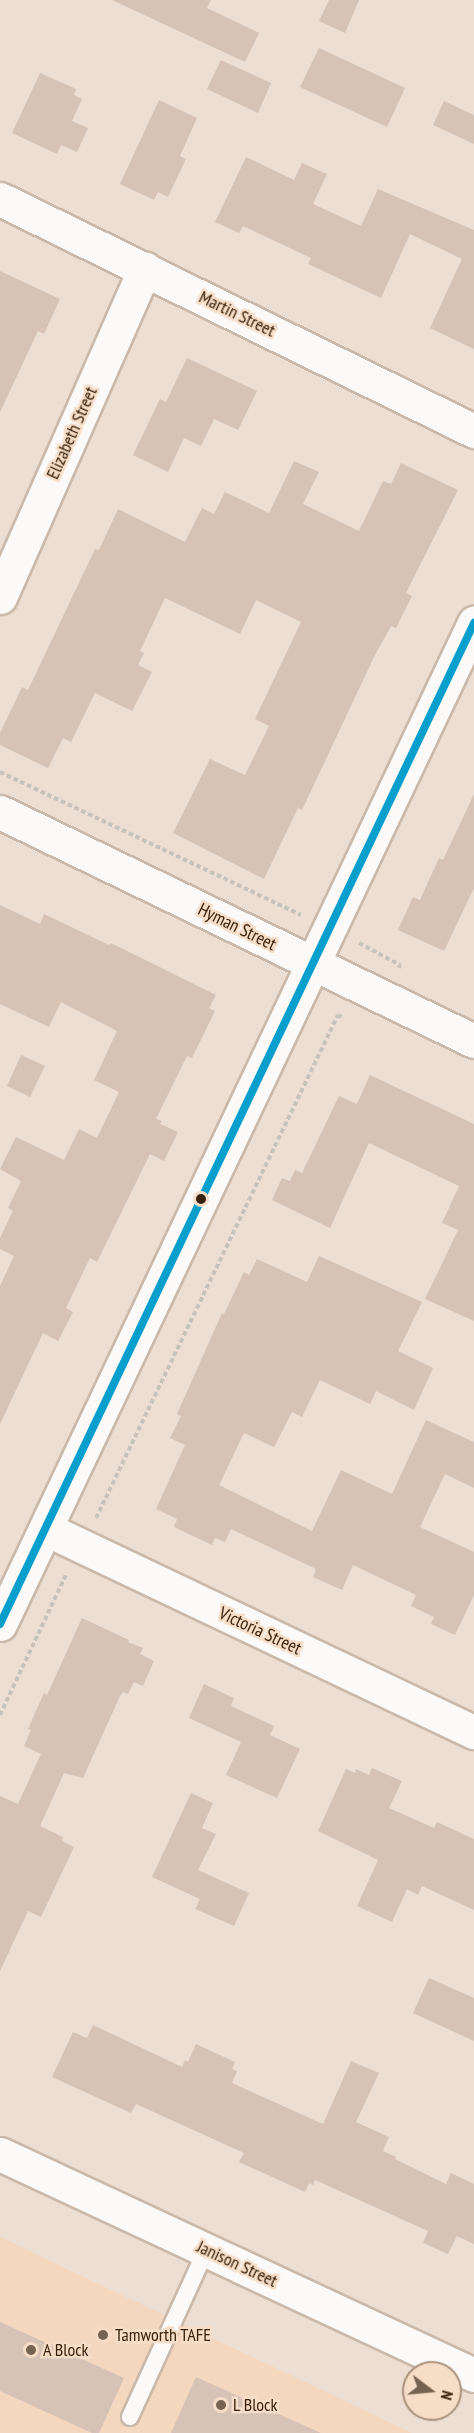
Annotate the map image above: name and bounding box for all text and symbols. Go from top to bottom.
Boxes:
street label: Martin Street [195,286,279,342]
street label: Elizabeth Street [42,384,102,482]
street label: Hyman Street [194,899,280,955]
unlabelled marker [195,1193,207,1205]
street label: Victoria Street [215,1603,305,1659]
street label: Janison Street [193,2236,281,2292]
place label: Tamworth TAFE [115,2324,211,2346]
marker: Tamworth TAFE [96,2328,110,2342]
place label: A Block [43,2339,89,2361]
marker: A Block [24,2343,38,2357]
north arrow [402,2361,462,2421]
text: N [437,2388,458,2402]
place label: L Block [233,2394,278,2416]
marker: L Block [214,2398,228,2412]

